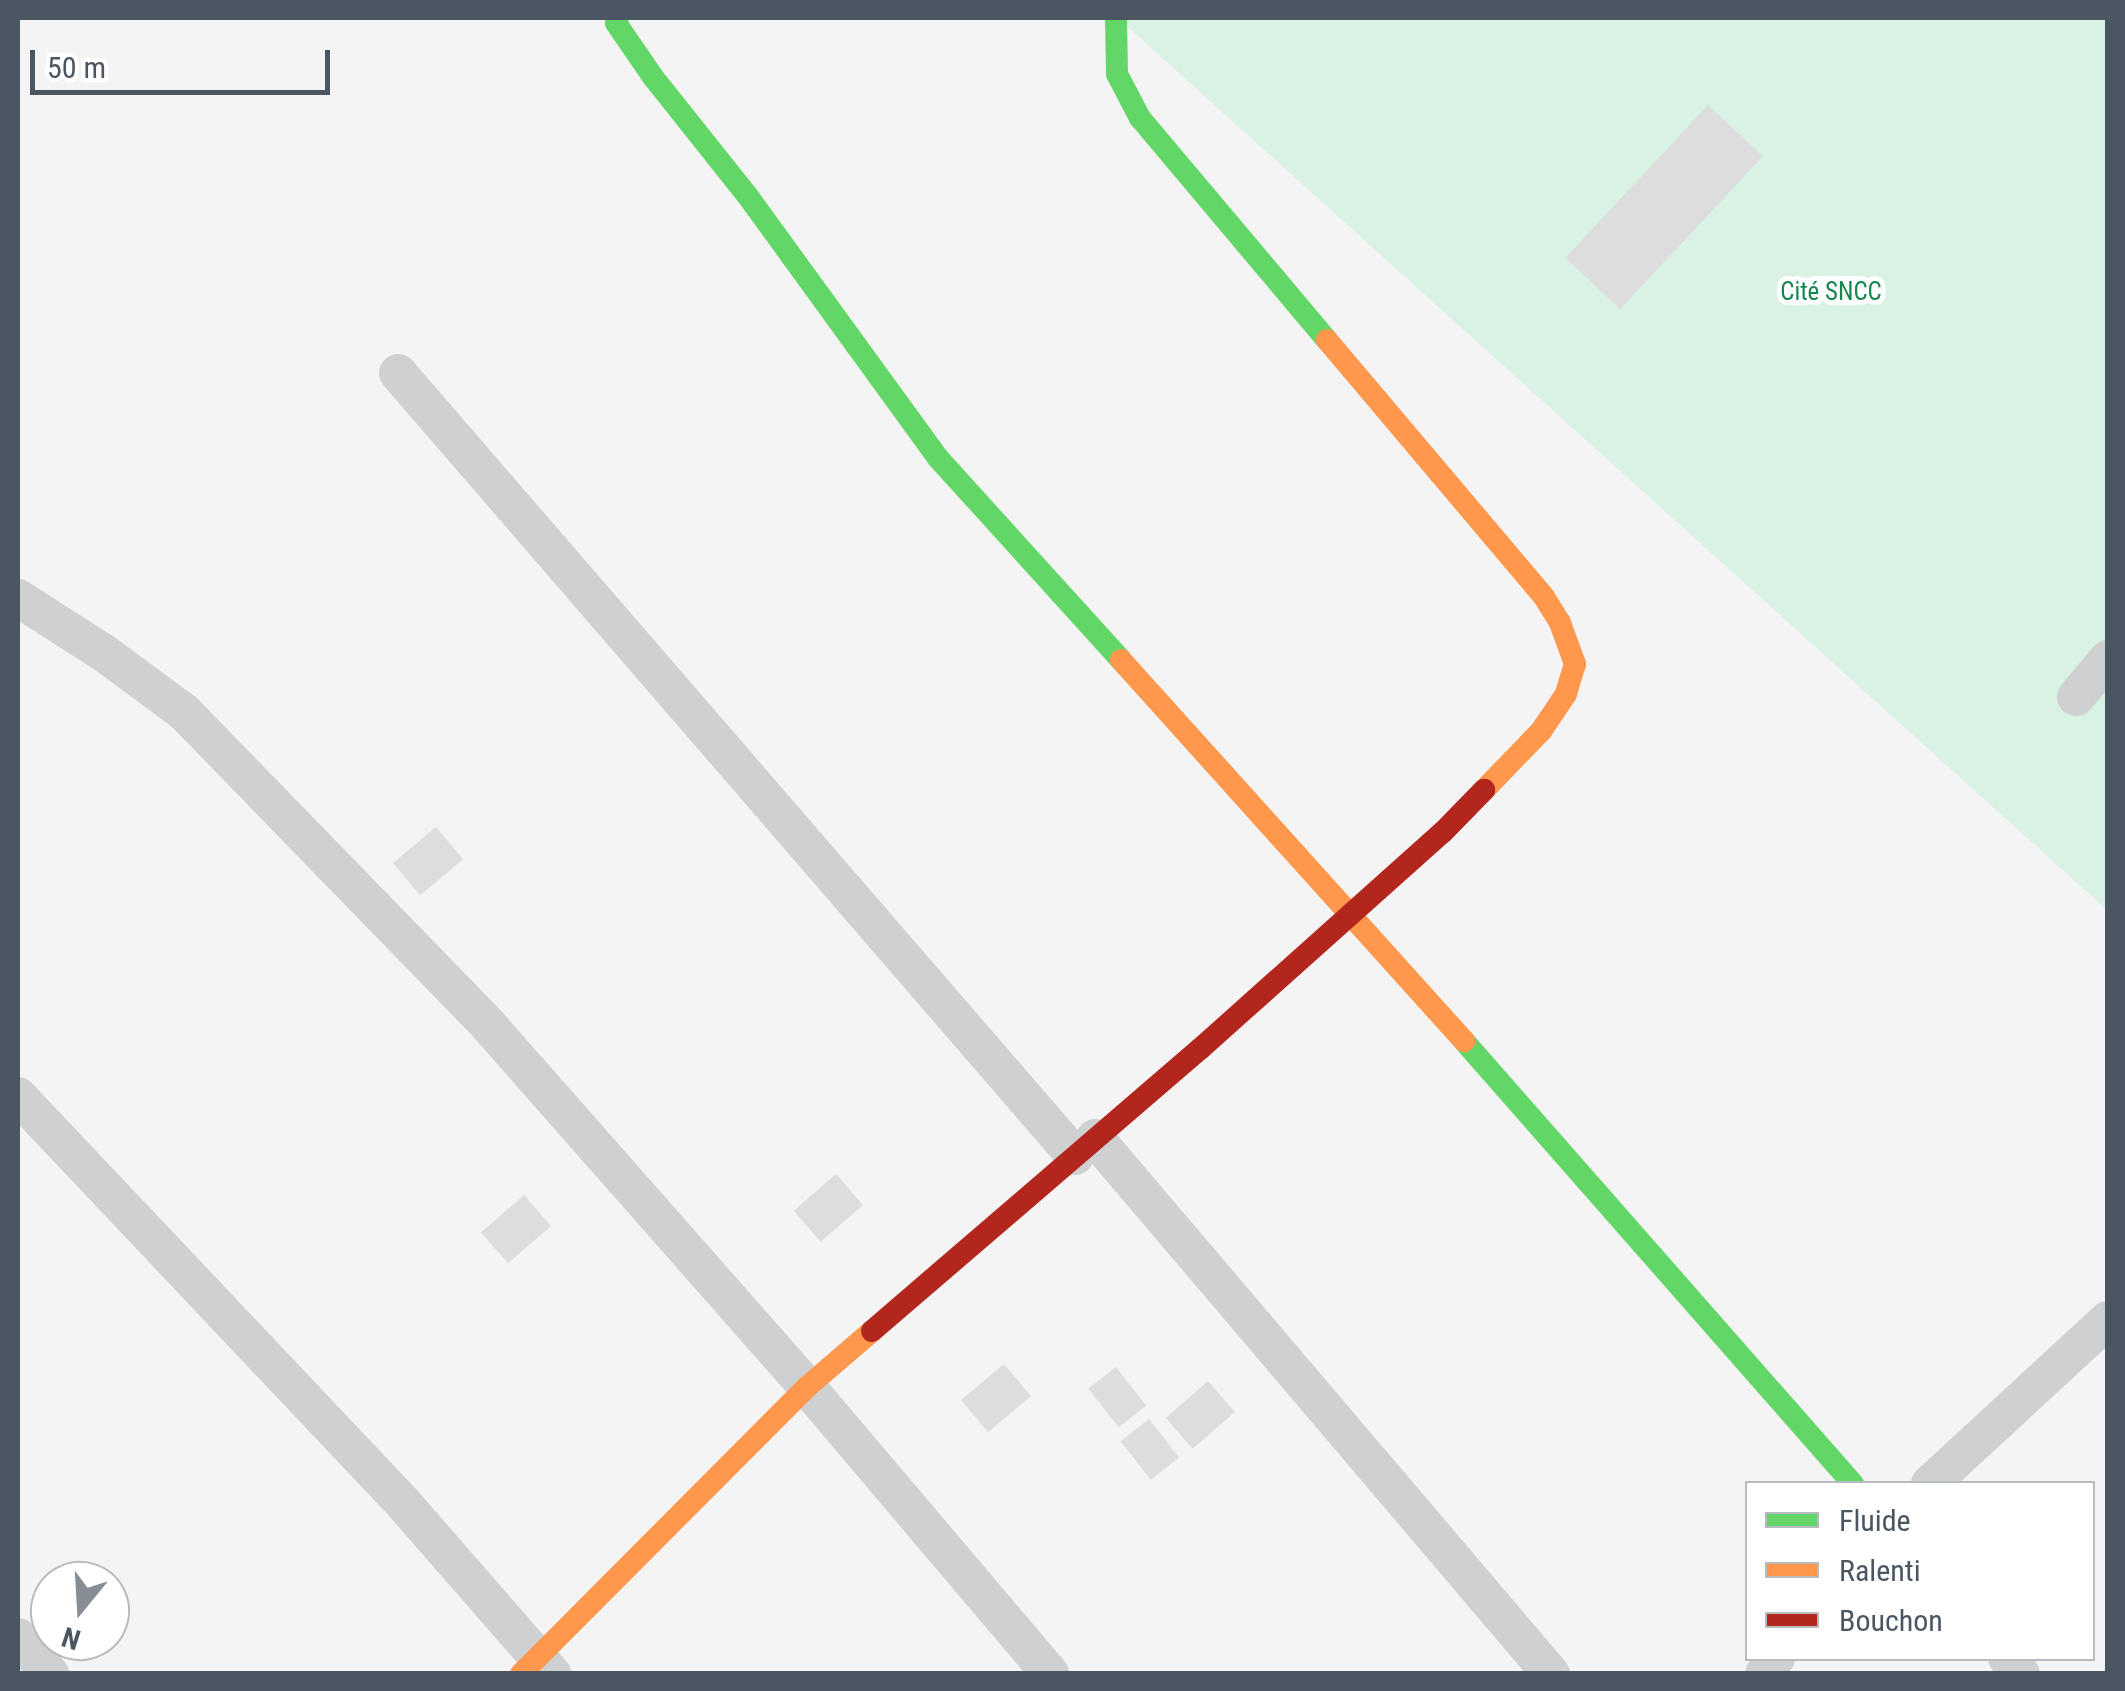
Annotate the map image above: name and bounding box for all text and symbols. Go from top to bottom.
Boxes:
scale bar [35,30,335,92]
text: 50 m [47,50,106,85]
park label: Cité SNCC [1780,277,1882,307]
legend [1745,1481,2095,1661]
text: Fluide [1839,1503,1911,1538]
text: Ralenti [1839,1553,1921,1588]
north arrow [30,1561,130,1661]
text: Bouchon [1839,1603,1943,1638]
text: N [58,1620,84,1656]

